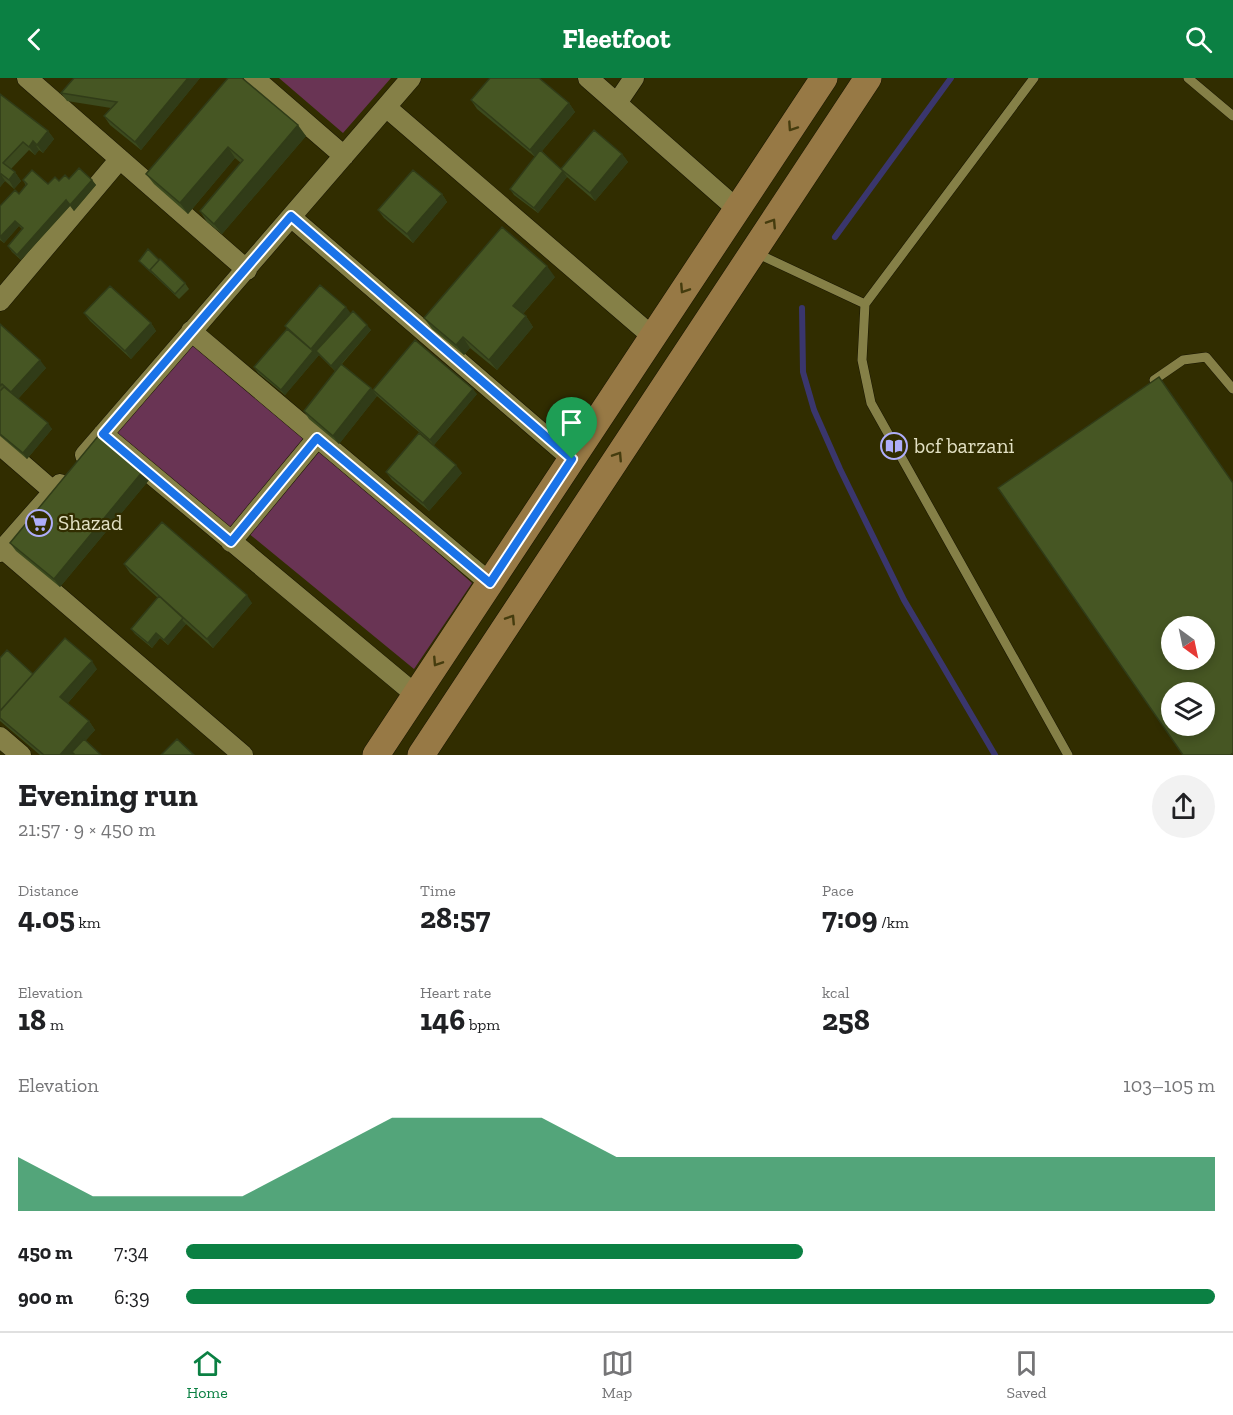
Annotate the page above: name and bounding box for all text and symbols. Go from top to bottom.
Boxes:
icon: back [18,23,51,56]
text: Fleetfoot [563,23,670,55]
icon: search [1182,23,1215,56]
one-way arrow [787,121,799,131]
one-way arrow [765,219,776,230]
one-way arrow [680,283,691,294]
pin [546,397,597,459]
icon: arrive [555,406,588,439]
library icon: bcf barzani [879,431,909,461]
place label: bcf barzani [913,433,1014,458]
one-way arrow [611,452,623,462]
supermarket icon: Shazad [24,508,54,538]
place label: Shazad [58,510,123,535]
one-way arrow [504,614,515,625]
north arrow [1161,616,1215,670]
map controls [1161,616,1215,736]
one-way arrow [433,655,444,666]
button: layers [1161,682,1215,736]
text: Evening run [18,775,198,814]
button: share [1152,775,1215,838]
text: 21:57 · 9 × 450 m [18,817,155,841]
text: Distance [18,881,79,900]
text: Time [420,881,456,900]
text: Pace [822,881,854,900]
text: 4.05 [18,900,75,936]
text: 28:57 [420,900,490,936]
text: 7:09 [822,900,878,936]
text: km [75,913,101,932]
text: /km [878,913,909,932]
text: Elevation [18,983,83,1002]
text: Heart rate [420,983,491,1002]
text: kcal [822,983,849,1002]
text: 18 [18,1002,46,1038]
text: 146 [420,1002,465,1038]
text: 258 [822,1002,870,1038]
text: m [46,1015,64,1034]
text: bpm [465,1015,500,1034]
text: Elevation [18,1073,99,1097]
text: 103–105 m [1123,1073,1215,1097]
text: 450 m [18,1240,73,1264]
text: 7:34 [114,1240,148,1264]
text: 900 m [18,1285,73,1309]
text: 6:39 [114,1285,150,1309]
tab: Home [186,1347,228,1402]
tab: Map [601,1347,634,1402]
tab: Saved [1006,1347,1047,1402]

